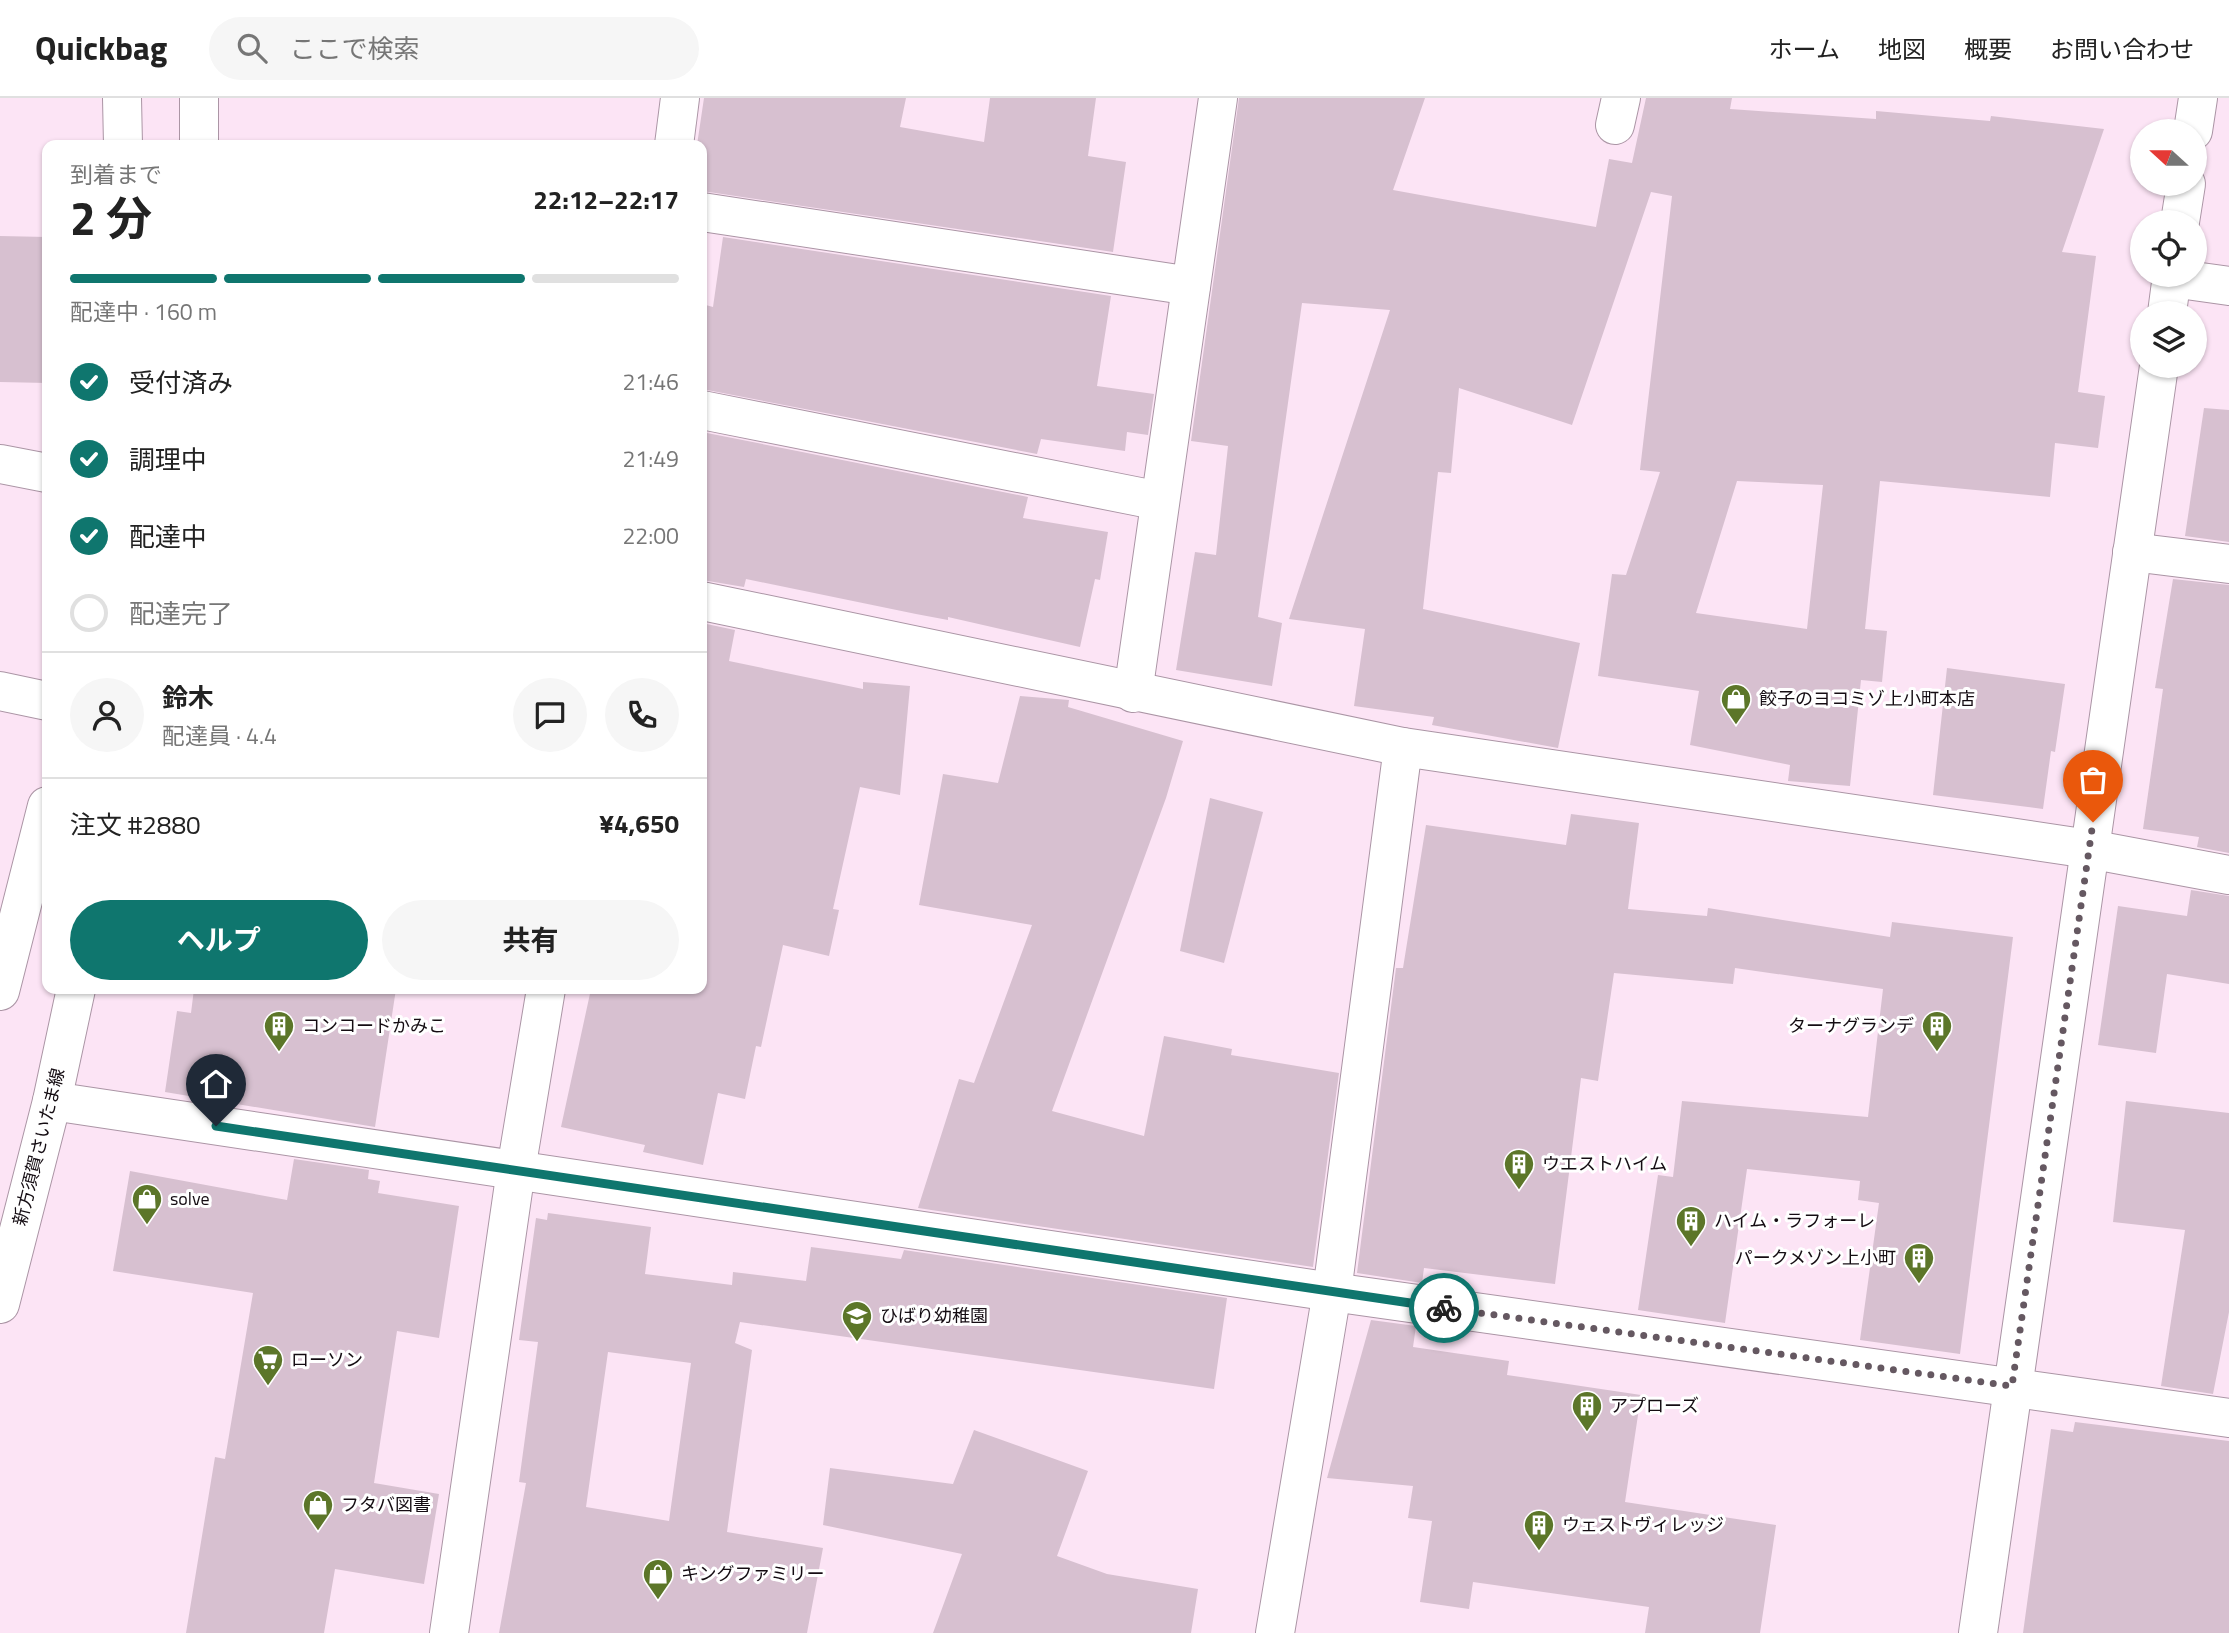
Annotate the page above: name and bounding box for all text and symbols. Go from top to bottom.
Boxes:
search box [209,17,699,80]
text: Quickbag [35,23,167,73]
icon: search [233,29,271,67]
text: ここで検索 [289,29,419,68]
text: ホーム [1769,31,1840,67]
text: 地図 [1878,31,1926,67]
text: 概要 [1964,31,2012,67]
text: お問い合わせ [2050,31,2194,67]
north arrow [2130,119,2207,196]
map controls [2130,119,2207,378]
text: 到着まで [70,157,162,192]
text: 22:12–22:17 [533,180,679,219]
text: 2 分 [70,183,152,253]
button: locate [2130,210,2207,287]
text: 配達中 · 160 m [70,294,217,329]
button: layers [2130,301,2207,378]
icon: check [70,363,108,401]
text: 受付済み [129,363,233,402]
text: 21:46 [622,364,679,399]
icon: check [70,440,108,478]
text: 調理中 [129,440,207,479]
text: 21:49 [622,441,679,476]
icon: check [70,517,108,555]
text: 配達中 [129,517,207,556]
text: 22:00 [622,518,679,553]
text: 配達完了 [129,594,233,633]
button: person [70,678,144,752]
text: 鈴木 [162,678,214,717]
button: chat [513,678,587,752]
button: phone [605,678,679,752]
shop icon: 餃子のヨコミゾ上小町本店 [1719,682,1753,726]
place label: 餃子のヨコミゾ上小町本店 [1759,685,1975,712]
text: 配達員 · 4.4 [162,718,277,753]
pin [2063,750,2123,822]
icon: bag [2074,761,2112,799]
text: ¥4,650 [599,804,679,843]
text: 注文 #2880 [70,805,201,844]
button: ヘルプ [70,900,368,980]
button: 共有 [382,900,679,980]
building icon: コンコードかみこ [262,1009,296,1053]
building icon: ターナグランデ [1920,1009,1954,1053]
place label: コンコードかみこ [302,1012,446,1039]
place label: ターナグランデ [1788,1012,1914,1039]
pin [186,1054,246,1126]
street label: 新方須賀さいたま線 [6,1065,71,1228]
icon: home [197,1065,235,1103]
building icon: ウエストハイム [1502,1147,1536,1191]
place label: ウエストハイム [1542,1150,1667,1177]
shop icon: solve [130,1182,164,1226]
place label: solve [170,1185,210,1212]
building icon: ハイム・ラフォーレ [1674,1204,1708,1248]
place label: ハイム・ラフォーレ [1714,1207,1875,1234]
building icon: パークメゾン上小町 [1902,1241,1936,1285]
place label: パークメゾン上小町 [1735,1244,1896,1271]
courier [1409,1273,1479,1343]
icon: bike [1425,1289,1463,1327]
school or university icon: ひばり幼稚園 [840,1299,874,1343]
place label: ひばり幼稚園 [880,1302,988,1329]
supermarket icon: ローソン [251,1343,285,1387]
place label: ローソン [291,1346,363,1373]
building icon: アプローズ [1570,1389,1604,1433]
place label: アプローズ [1610,1392,1699,1419]
shop icon: フタバ図書 [301,1488,335,1532]
place label: フタバ図書 [341,1491,431,1518]
building icon: ウェストヴィレッジ [1522,1508,1556,1552]
place label: ウェストヴィレッジ [1562,1511,1724,1538]
shop icon: キングファミリー [641,1557,675,1601]
place label: キングファミリー [681,1560,824,1587]

